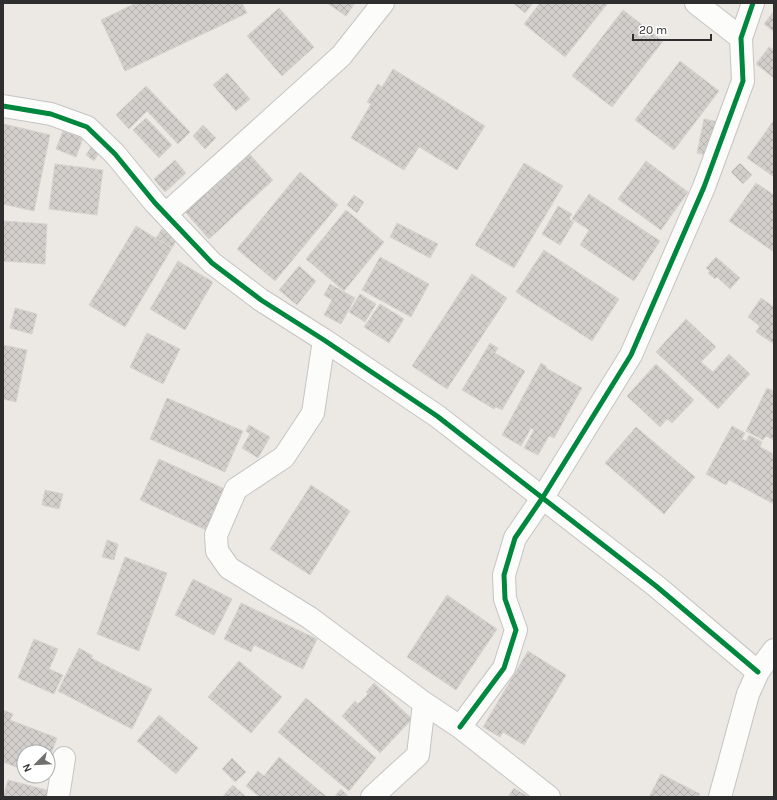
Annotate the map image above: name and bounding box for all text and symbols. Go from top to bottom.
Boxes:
scale bar [633,16,711,42]
text: 20 m [639,23,667,37]
north arrow [16,744,56,784]
text: N [20,762,35,774]

